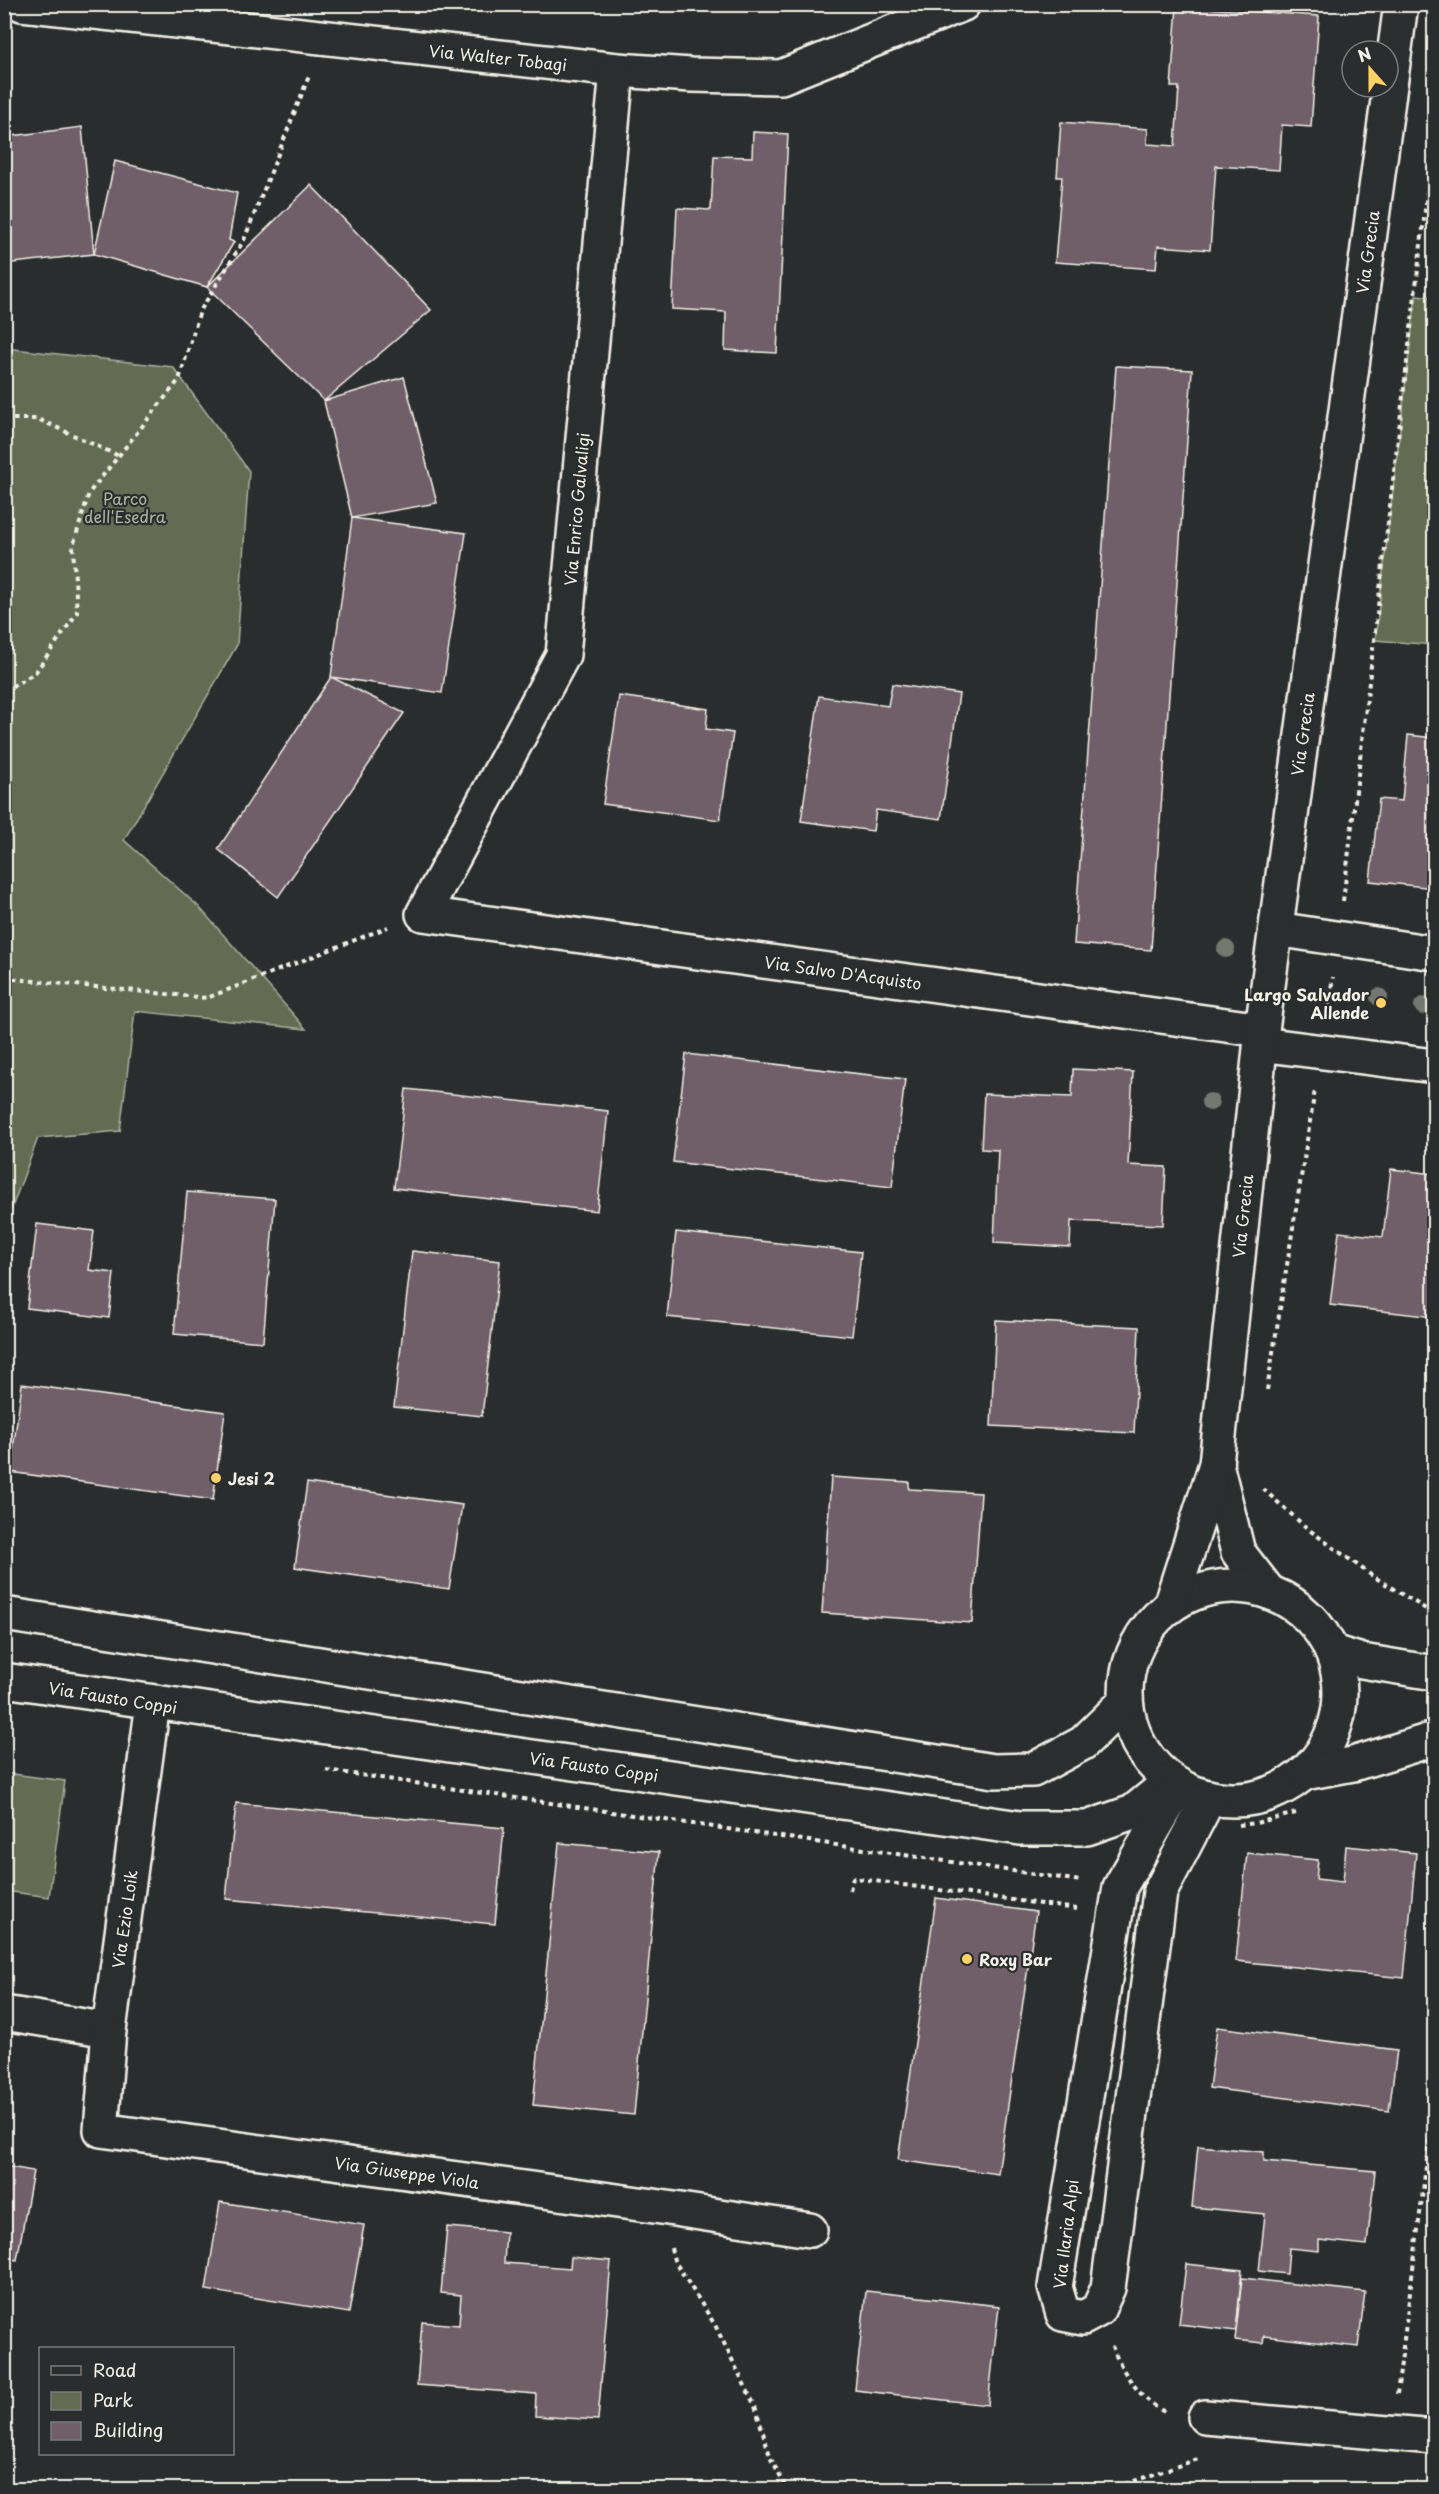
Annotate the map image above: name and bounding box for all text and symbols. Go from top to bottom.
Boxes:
street label: Via Walter Tobagi [428,38,568,76]
north arrow [1340,39,1400,99]
text: N [1354,41,1374,68]
street label: Via Grecia [1349,208,1385,295]
street label: Via Enrico Galvaligi [557,431,595,587]
park label: Parco dell'Esedra [84,486,166,528]
street label: Via Grecia [1284,690,1320,777]
street label: Via Salvo D'Acquisto [763,949,923,995]
place label: Largo Salvador Allende [1244,982,1370,1024]
marker: Largo Salvador Allende [1374,996,1388,1010]
street label: Via Grecia [1226,1172,1258,1259]
place label: Jesi 2 [228,1466,275,1490]
marker: Jesi 2 [209,1471,223,1485]
street label: Via Fausto Coppi [47,1675,179,1719]
street label: Via Fausto Coppi [528,1745,660,1787]
street label: Via Ezio Loik [105,1868,143,1970]
place label: Roxy Bar [979,1947,1053,1971]
marker: Roxy Bar [960,1952,974,1966]
street label: Via Giuseppe Viola [333,2150,481,2194]
street label: Via Ilaria Alpi [1046,2178,1084,2290]
legend [39,2347,234,2455]
text: Road [93,2356,137,2383]
text: Park [93,2386,133,2413]
text: Building [93,2416,163,2443]

